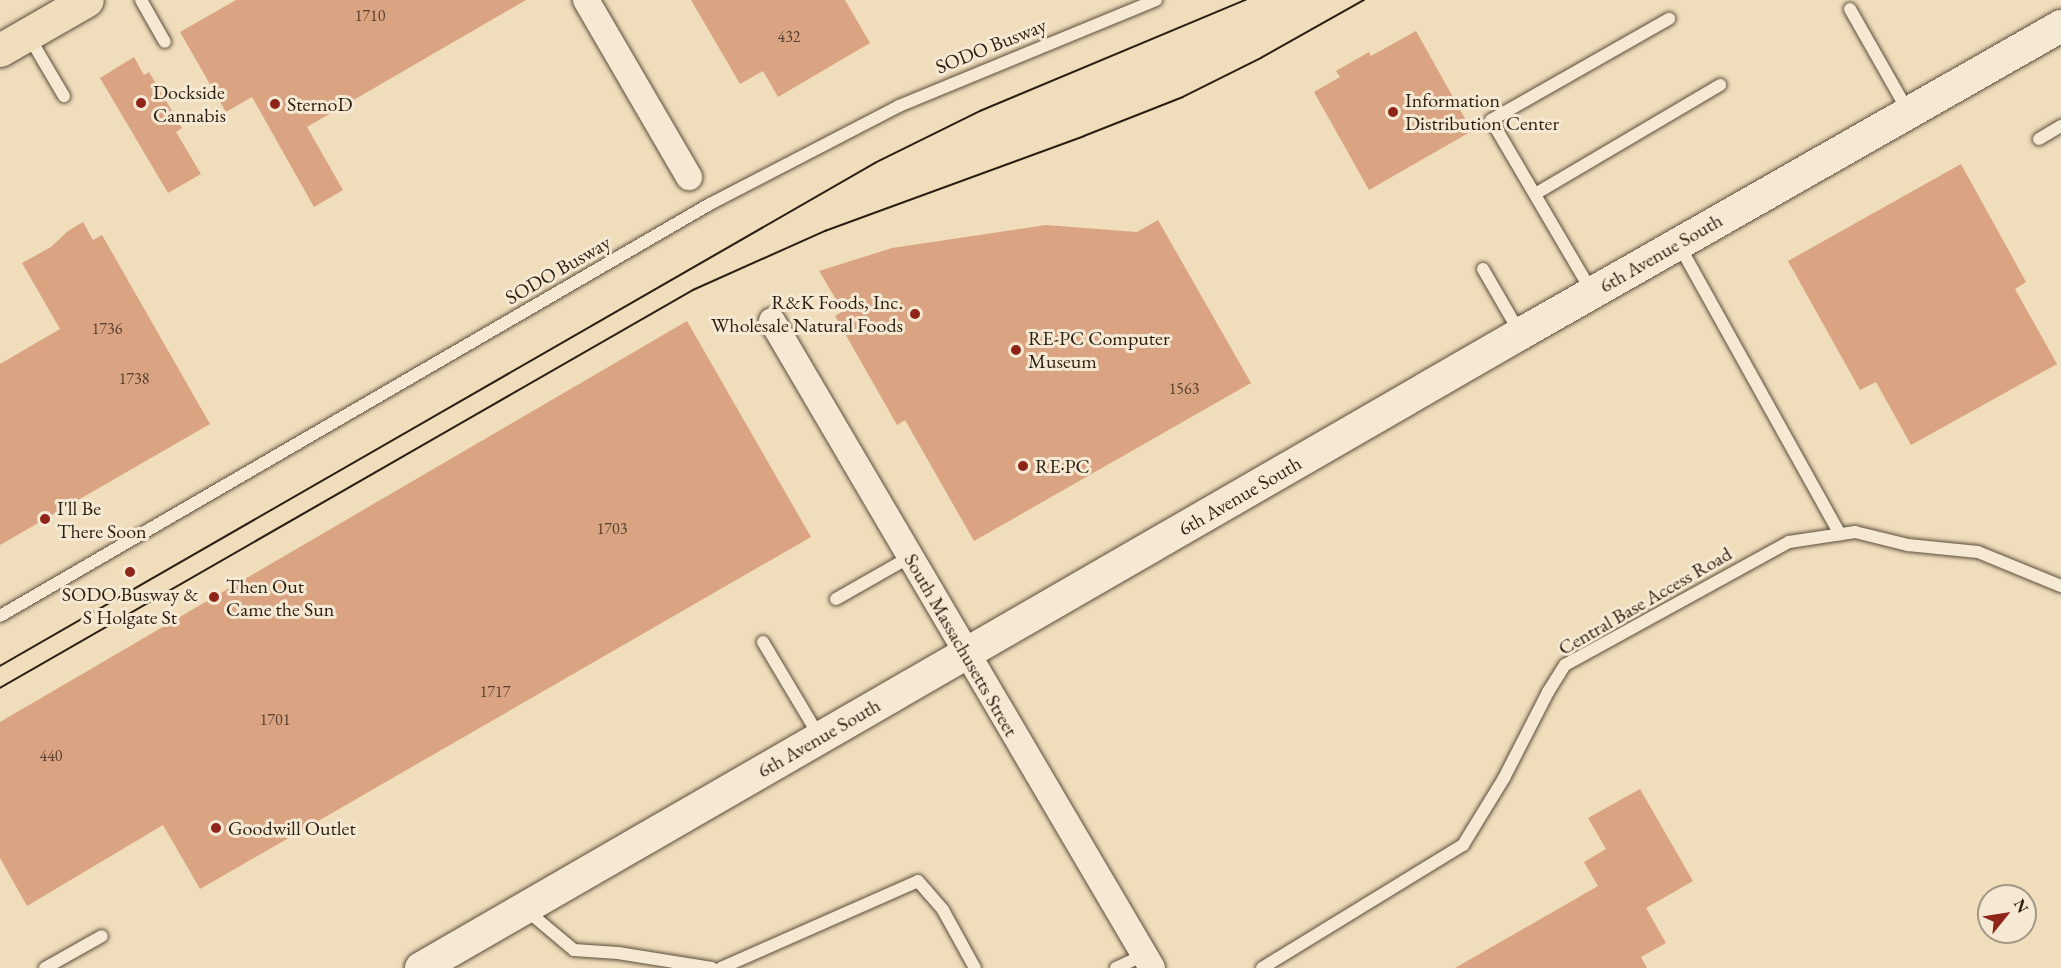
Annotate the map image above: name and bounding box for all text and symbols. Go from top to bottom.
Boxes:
house number: 1710 [355,6,385,26]
street label: SODO Busway [932,13,1050,79]
house number: 432 [777,27,801,47]
place label: Dockside Cannabis [153,80,226,127]
place label: Information Distribution Center [1405,88,1559,135]
place label: SternoD [287,92,353,116]
marker: Dockside Cannabis [134,96,148,110]
marker: SternoD [268,97,282,111]
marker: Information Distribution Center [1386,105,1400,119]
street label: 6th Avenue South [1595,208,1727,298]
street label: SODO Busway [501,230,615,310]
place label: R&K Foods, Inc. Wholesale Natural Foods [711,290,903,337]
marker: R&K Foods, Inc. Wholesale Natural Foods [908,307,922,321]
house number: 1736 [92,319,122,339]
place label: RE-PC Computer Museum [1028,326,1170,373]
marker: RE-PC Computer Museum [1009,343,1023,357]
house number: 1738 [119,369,149,389]
house number: 1563 [1169,379,1199,399]
street label: 6th Avenue South [1174,451,1306,541]
place label: RE∙PC [1035,454,1090,478]
marker: RE∙PC [1016,459,1030,473]
place label: I'll Be There Soon [57,496,147,543]
marker: I'll Be There Soon [38,512,52,526]
house number: 1703 [597,519,627,539]
street label: Central Base Access Road [1554,542,1736,660]
street label: South Massachusetts Street [899,549,1023,741]
marker: SODO Busway & S Holgate St [123,565,137,579]
place label: Then Out Came the Sun [226,574,334,621]
place label: SODO Busway & S Holgate St [62,582,198,629]
marker: Then Out Came the Sun [207,590,221,604]
house number: 1717 [480,682,510,702]
street label: 6th Avenue South [753,693,885,783]
house number: 1701 [260,710,290,730]
house number: 440 [39,746,63,766]
place label: Goodwill Outlet [228,816,356,840]
marker: Goodwill Outlet [209,821,223,835]
north arrow [1977,884,2037,944]
text: N [2009,895,2034,917]

